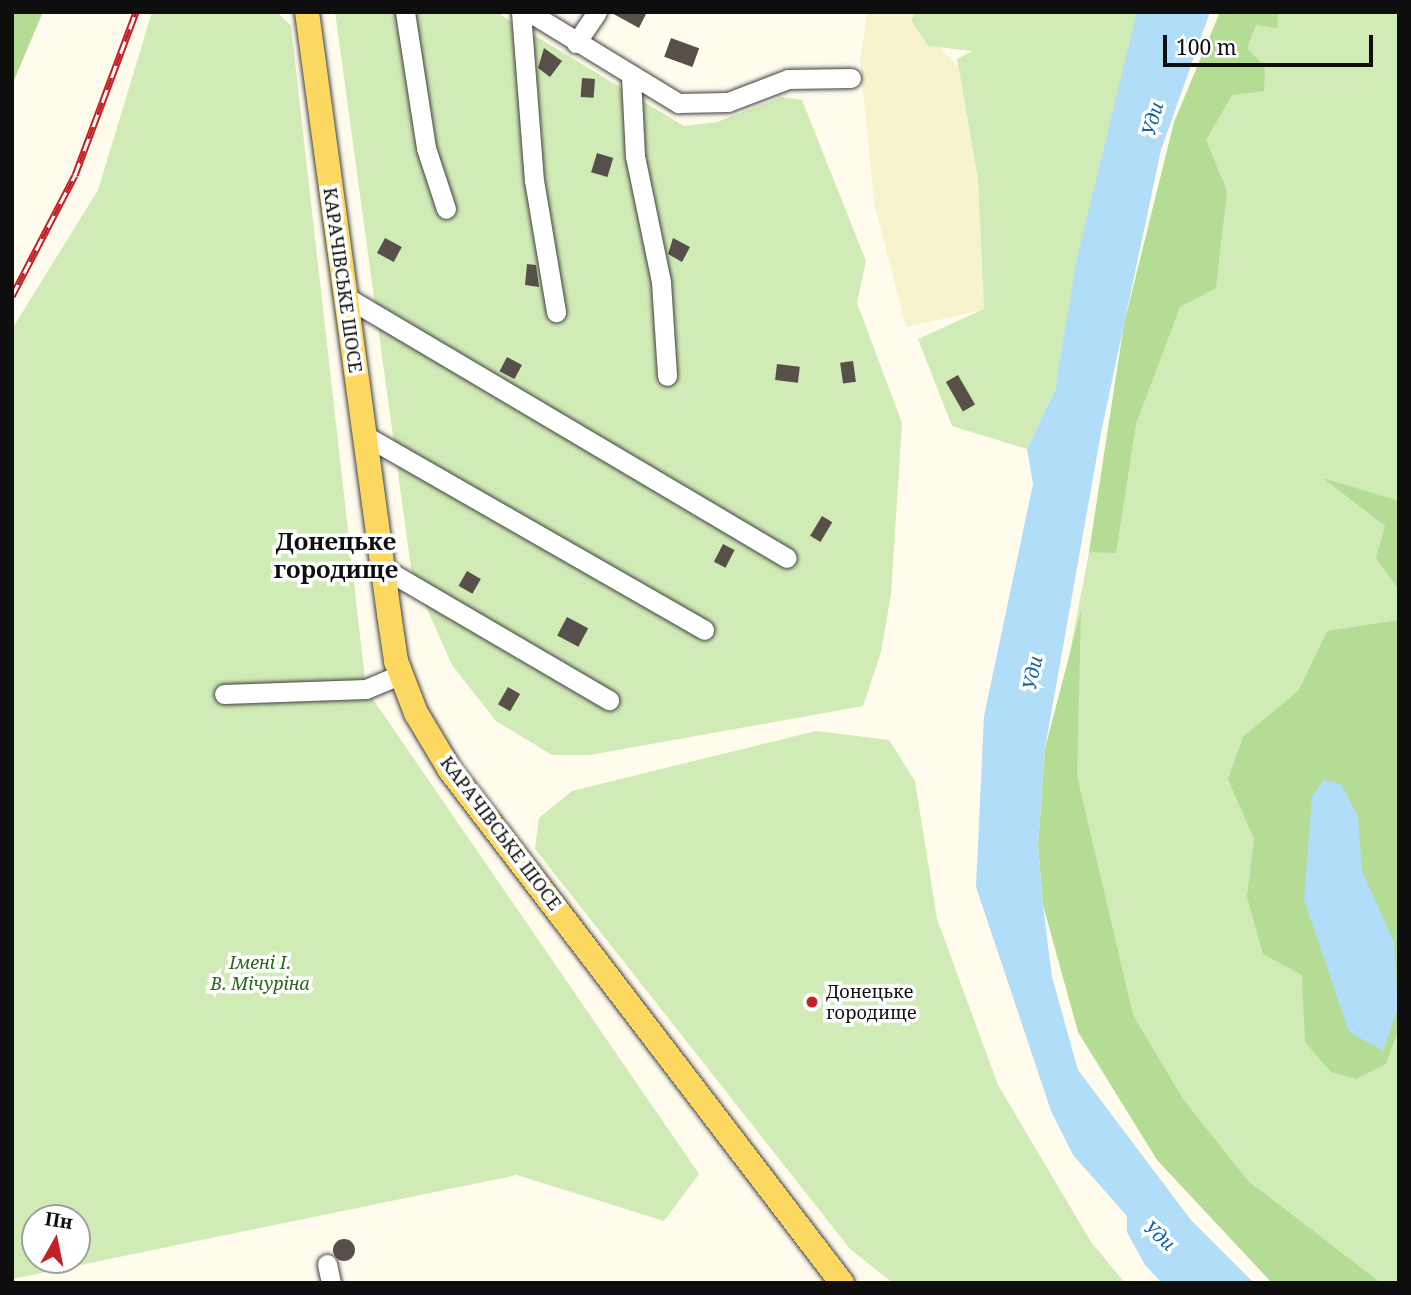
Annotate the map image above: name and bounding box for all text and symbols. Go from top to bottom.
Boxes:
scale bar [1166,21,1376,65]
text: 100 m [1176,33,1237,61]
water label: Уди [1137,100,1169,138]
street label: КАРАЧІВСЬКЕ ШОСЕ [319,186,367,374]
district label: Донецьке городище [274,527,398,583]
water label: Уди [1018,654,1048,692]
street label: КАРАЧІВСЬКЕ ШОСЕ [436,752,566,914]
park label: Імені І. В. Мічуріна [210,952,310,995]
place label: Донецьке городище [826,981,917,1024]
marker: Донецьке городище [804,994,820,1010]
north arrow [21,1204,91,1274]
text: Пн [43,1205,75,1235]
water label: Уди [1139,1216,1179,1256]

